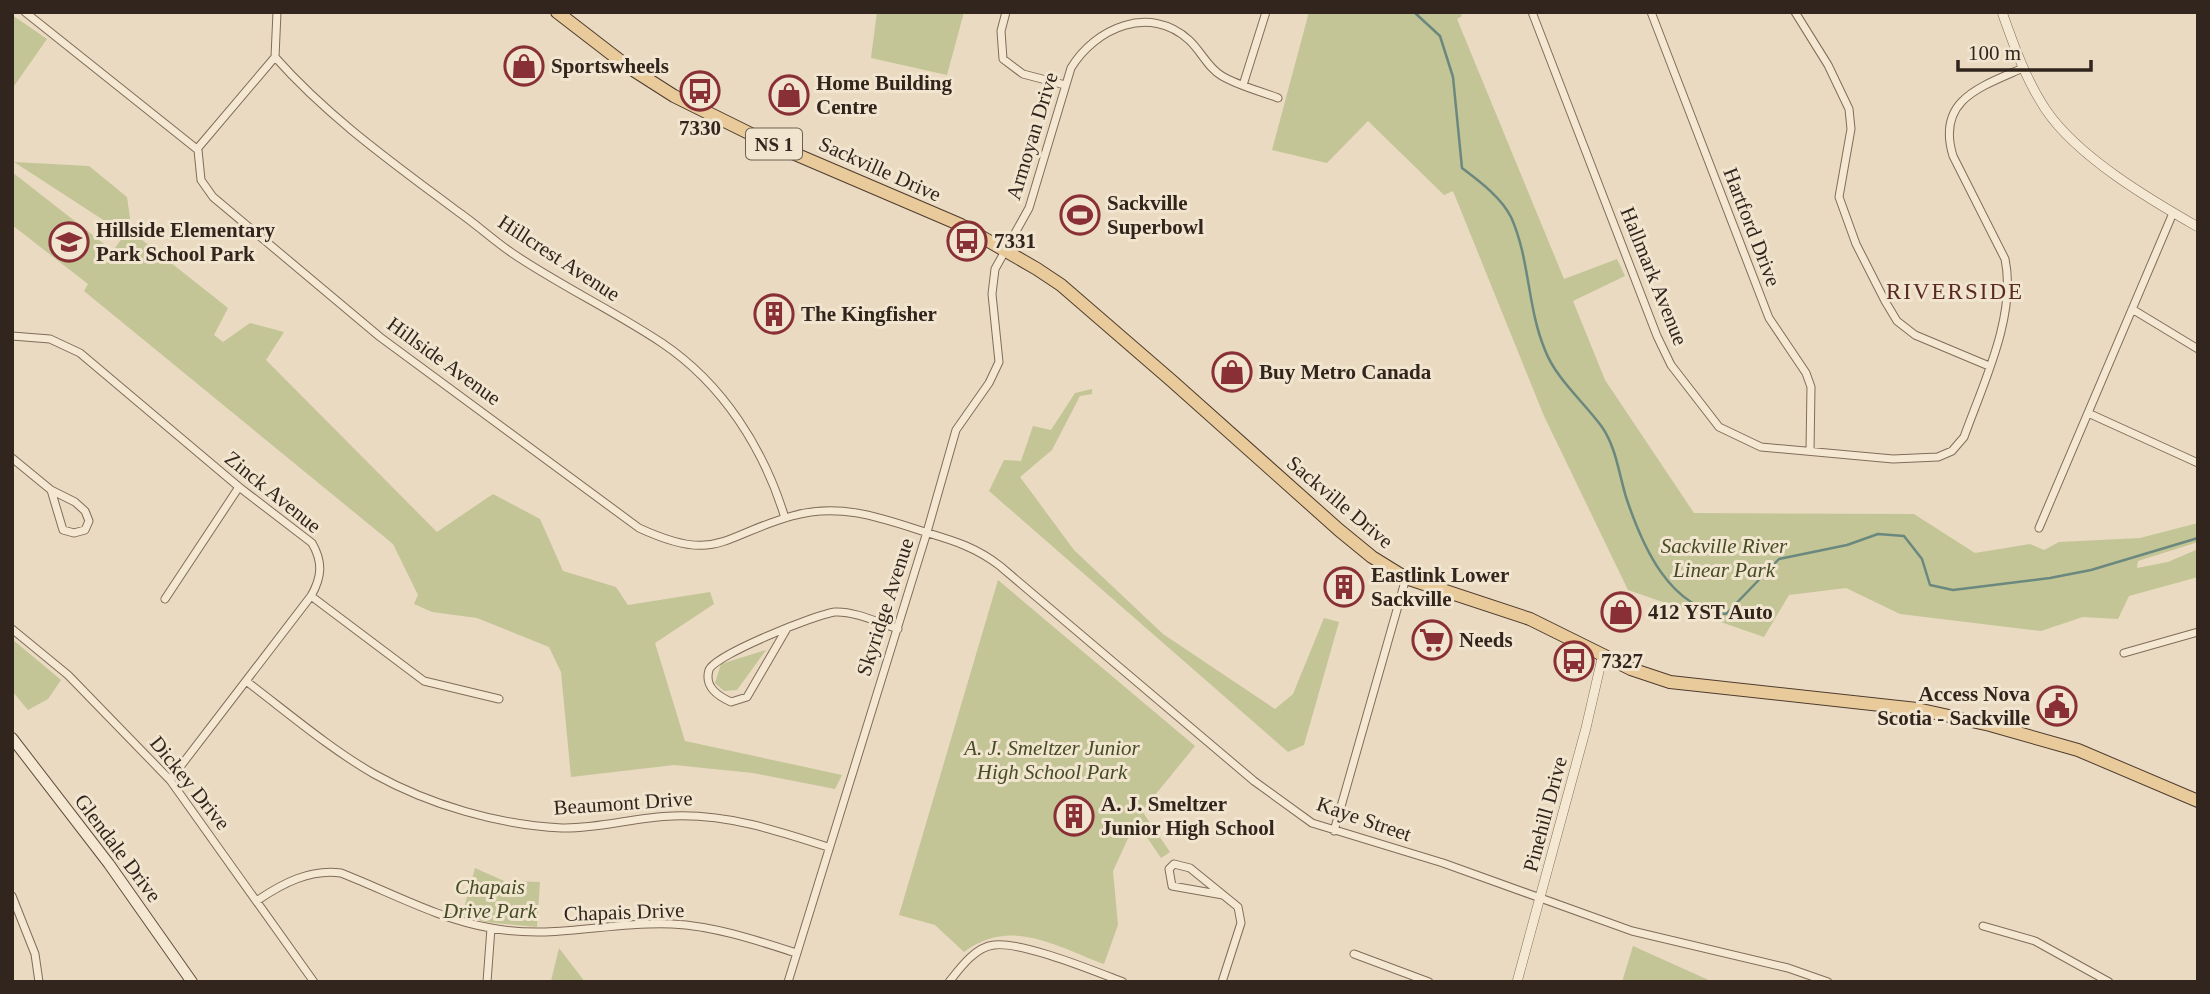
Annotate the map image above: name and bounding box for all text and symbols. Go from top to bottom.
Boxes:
scale bar [1958,28,2091,72]
text: 100 m [1968,41,2021,65]
shop icon: Sportswheels [503,45,545,87]
place label: Sportswheels [551,54,669,78]
street label: Armoyan Drive [1001,69,1063,203]
bus stop icon: 7330 [679,70,721,112]
place label: Home Building Centre [816,71,952,119]
shop icon: Home Building Centre [768,74,810,116]
place label: 7330 [679,116,721,140]
road number: NS 1 [746,128,802,160]
street label: Sackville Drive [815,131,945,207]
street label: Hartford Drive [1718,164,1786,290]
place label: Sackville Superbowl [1107,191,1204,239]
sports icon: Sackville Superbowl [1059,194,1101,236]
street label: Hallmark Avenue [1615,203,1693,349]
street label: Hillcrest Avenue [494,210,624,306]
place label: Hillside Elementary Park School Park [96,218,276,266]
bus stop icon: 7331 [946,220,988,262]
school or university icon: Hillside Elementary Park School Park [48,221,90,263]
place label: 7331 [994,229,1036,253]
district label: RIVERSIDE [1886,279,2024,304]
building icon: The Kingfisher [753,293,795,335]
place label: The Kingfisher [801,302,937,326]
street label: Hillside Avenue [383,312,505,410]
shop icon: Buy Metro Canada [1211,351,1253,393]
place label: Buy Metro Canada [1259,360,1432,384]
street label: Zinck Avenue [220,446,326,538]
street label: Sackville Drive [1282,451,1398,553]
park label: Sackville River Linear Park [1661,534,1788,582]
street label: Skyridge Avenue [851,535,919,679]
place label: Eastlink Lower Sackville [1371,563,1509,611]
building icon: Eastlink Lower Sackville [1323,566,1365,608]
shop icon: 412 YST Auto [1600,591,1642,633]
place label: 412 YST Auto [1648,600,1773,624]
supermarket icon: Needs [1411,619,1453,661]
place label: Needs [1459,628,1513,652]
bus stop icon: 7327 [1553,640,1595,682]
place label: 7327 [1601,649,1643,673]
place label: Access Nova Scotia - Sackville [1877,682,2030,730]
public building icon: Access Nova Scotia - Sackville [2036,685,2078,727]
street label: Dickey Drive [145,731,235,835]
park label: A. J. Smeltzer Junior High School Park [962,736,1141,784]
street label: Pinehill Drive [1518,754,1572,874]
street label: Beaumont Drive [553,786,693,820]
street label: Glendale Drive [70,789,166,907]
place label: A. J. Smeltzer Junior High School [1101,792,1275,840]
street label: Kaye Street [1314,792,1415,846]
building icon: A. J. Smeltzer Junior High School [1053,795,1095,837]
park label: Chapais Drive Park [442,875,538,923]
street label: Chapais Drive [563,898,685,926]

